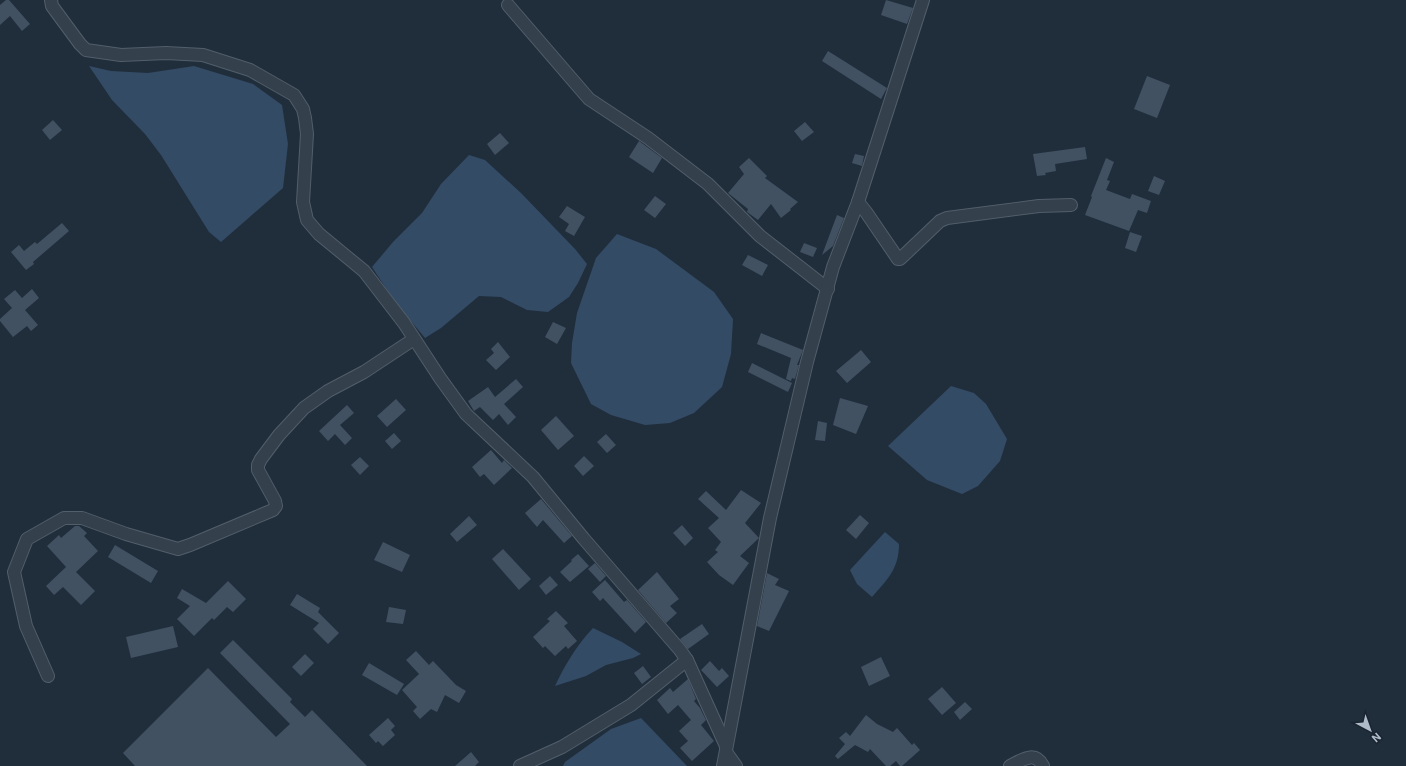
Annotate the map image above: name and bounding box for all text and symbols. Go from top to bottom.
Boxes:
north arrow [1350,710,1390,750]
text: N [1369,730,1383,745]

